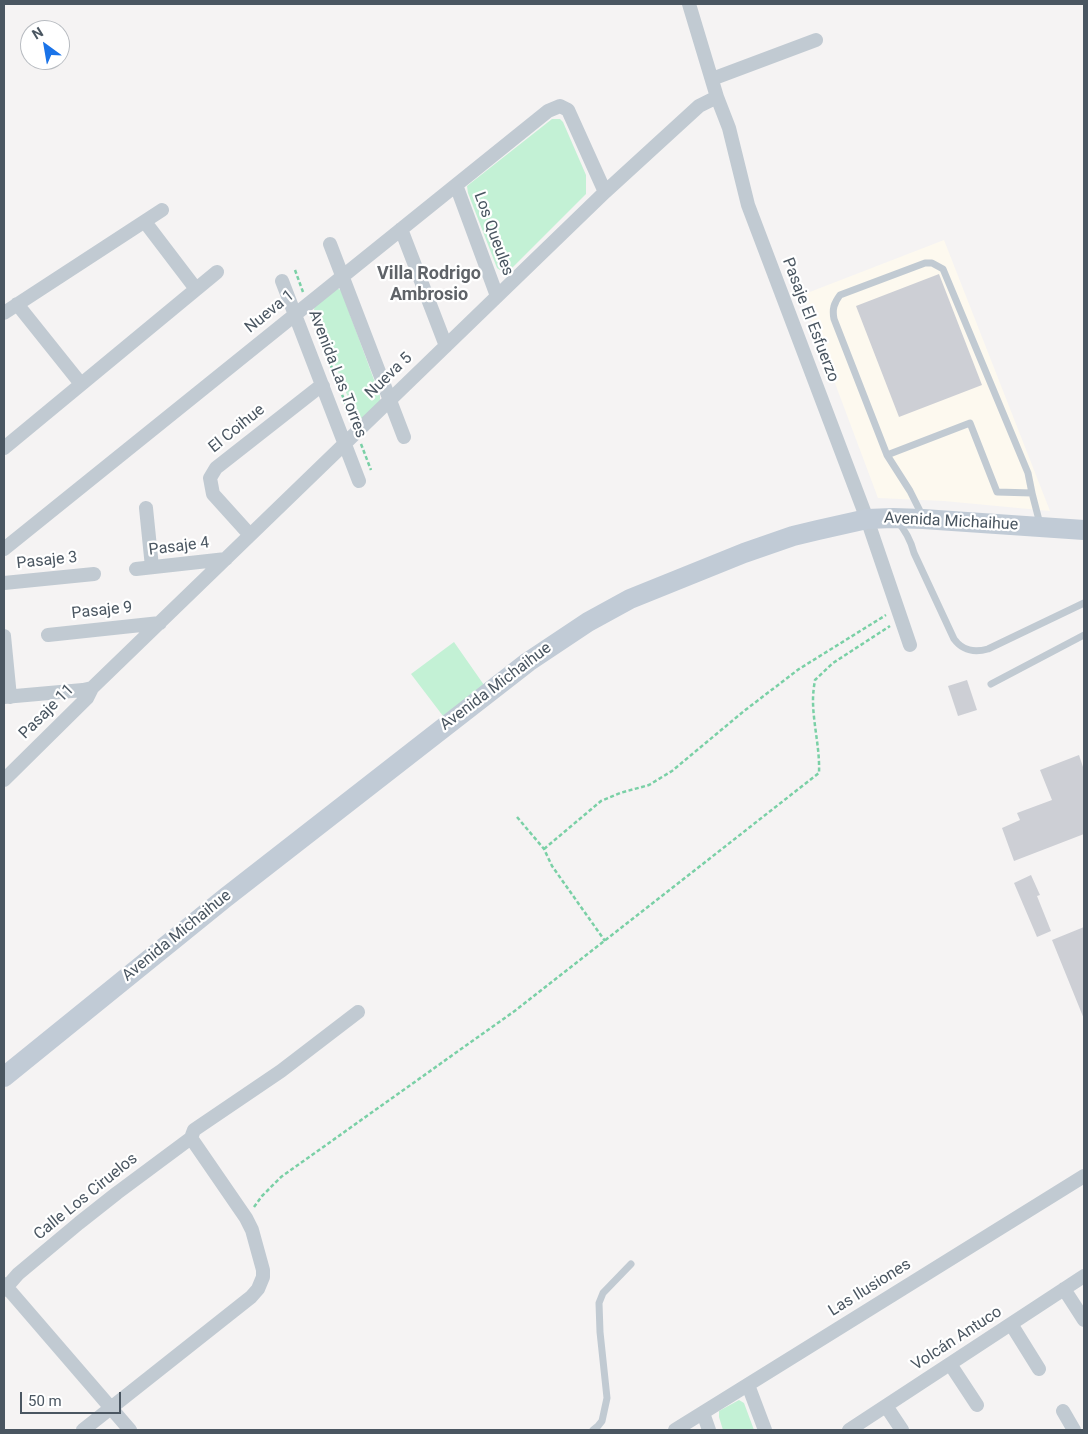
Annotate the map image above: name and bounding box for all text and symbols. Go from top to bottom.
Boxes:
north arrow [20,20,70,70]
text: N [29,24,46,43]
street label: Los Queules [469,189,517,279]
street label: Pasaje El Esfuerzo [777,255,843,385]
district label: Villa Rodrigo Ambrosio [377,263,481,306]
street label: Nueva 1 [241,286,299,338]
street label: Avenida Las Torres [304,307,370,441]
street label: Nueva 5 [362,349,416,403]
street label: El Coihue [205,401,269,457]
street label: Avenida Michaihue [883,509,1019,535]
street label: Pasaje 4 [148,534,210,560]
street label: Pasaje 3 [16,548,78,574]
street label: Pasaje 9 [71,598,133,624]
street label: Avenida Michaihue [437,639,555,735]
street label: Pasaje 11 [15,680,79,744]
street label: Avenida Michaihue [119,886,235,986]
street label: Calle Los Ciruelos [30,1149,142,1245]
street label: Las Ilusiones [825,1255,915,1321]
street label: Volcán Antuco [908,1303,1006,1375]
scale bar [22,1382,124,1414]
text: 50 m [28,1392,62,1410]

